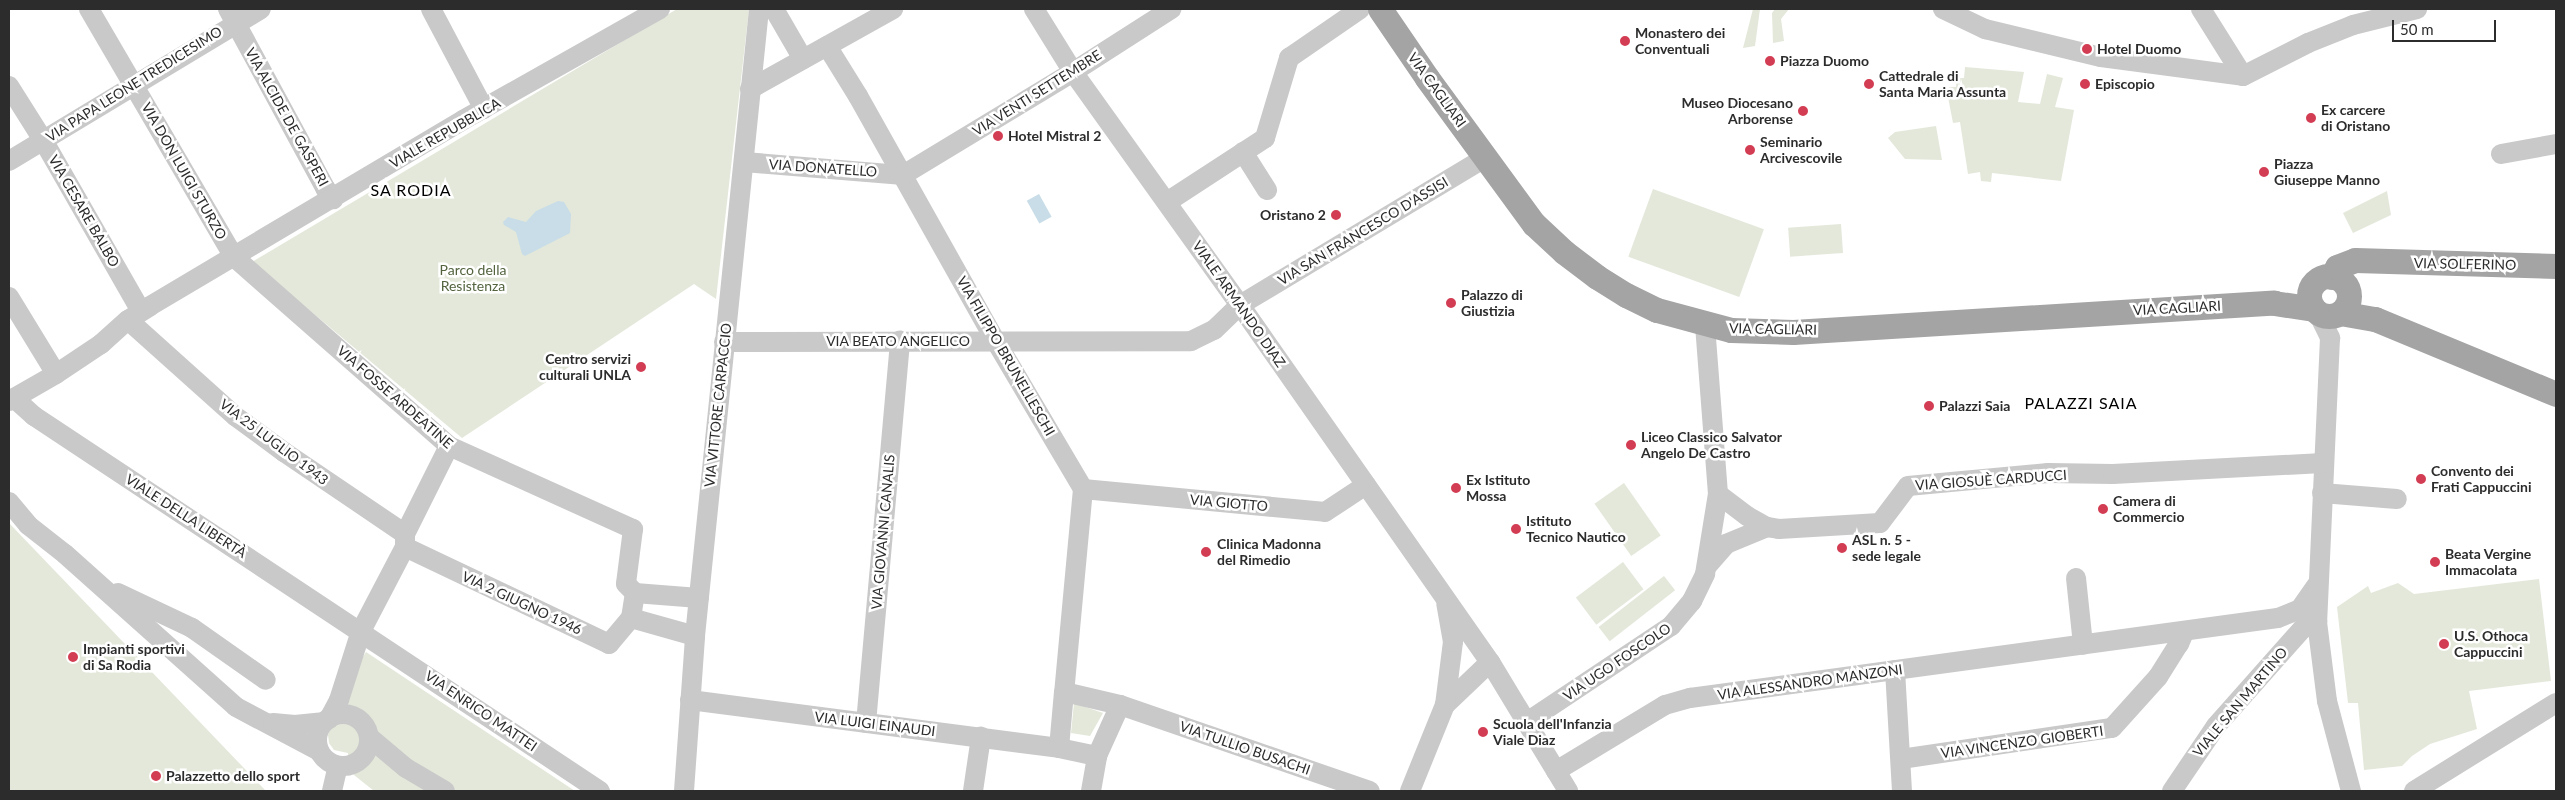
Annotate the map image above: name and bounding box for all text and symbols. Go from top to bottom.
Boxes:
scale bar [2395,10,2499,42]
text: 50 m [2400,20,2434,38]
street label: VIA PAPA LEONE TREDICESIMO [42,22,226,146]
place label: Monastero dei Conventuali [1635,25,1725,58]
marker: Monastero dei Conventuali [1619,35,1631,47]
place label: Hotel Duomo [2097,41,2181,57]
marker: Hotel Duomo [2081,43,2093,55]
street label: VIA ALCIDE DE GASPERI [242,44,332,190]
street label: VIA VENTI SETTEMBRE [969,46,1105,140]
street label: VIA CAGLIARI [1404,49,1470,131]
place label: Piazza Duomo [1780,53,1869,69]
marker: Piazza Duomo [1764,55,1776,67]
place label: Cattedrale di Santa Maria Assunta [1879,68,2007,100]
place label: Episcopio [2095,76,2155,92]
marker: Cattedrale di Santa Maria Assunta [1863,78,1875,90]
marker: Episcopio [2079,78,2091,90]
street label: VIALE REPUBBLICA [387,94,503,172]
place label: Museo Diocesano Arborense [1682,95,1793,128]
street label: VIA DON LUIGI STURZO [138,99,230,243]
place label: Ex carcere di Oristano [2321,102,2390,134]
marker: Museo Diocesano Arborense [1797,105,1809,117]
marker: Ex carcere di Oristano [2305,112,2317,124]
place label: Hotel Mistral 2 [1008,128,1101,144]
marker: Hotel Mistral 2 [992,130,1004,142]
place label: Seminario Arcivescovile [1760,134,1842,166]
marker: Seminario Arcivescovile [1744,144,1756,156]
street label: VIA CESARE BALBO [45,152,123,270]
street label: VIA DONATELLO [768,156,878,180]
place label: Piazza Giuseppe Manno [2274,156,2380,188]
marker: Piazza Giuseppe Manno [2258,166,2270,178]
street label: VIA SAN FRANCESCO D'ASSISI [1275,173,1451,289]
district label: SA RODIA [369,180,453,200]
place label: Oristano 2 [1260,207,1326,223]
marker: Oristano 2 [1330,209,1342,221]
street label: VIALE ARMANDO DIAZ [1189,237,1289,371]
street label: VIA SOLFERINO [2413,255,2517,273]
park label: Parco della Resistenza [440,262,506,294]
street label: VIA FILIPPO BRUNELLESCHI [953,273,1059,439]
place label: Palazzo di Giustizia [1461,287,1523,320]
marker: Palazzo di Giustizia [1445,297,1457,309]
street label: VIA CAGLIARI [2132,297,2222,319]
street label: VIA CAGLIARI [1729,320,1817,338]
street label: VIA VITTORE CARPACCIO [701,322,735,488]
street label: VIA BEATO ANGELICO [826,333,970,349]
street label: VIA FOSSE ARDEATINE [333,342,457,452]
place label: Centro servizi culturali UNLA [539,351,631,384]
marker: Centro servizi culturali UNLA [635,361,647,373]
district label: PALAZZI SAIA [2023,393,2139,413]
street label: VIA 25 LUGLIO 1943 [216,396,332,488]
place label: Palazzi Saia [1939,398,2010,414]
marker: Palazzi Saia [1923,400,1935,412]
place label: Liceo Classico Salvator Angelo De Castro [1641,429,1782,462]
marker: Liceo Classico Salvator Angelo De Castro [1625,439,1637,451]
street label: VIA GIOVANNI CANALIS [868,453,898,611]
place label: Convento dei Frati Cappuccini [2431,463,2531,496]
street label: VIA GIOSUÈ CARDUCCI [1914,466,2068,494]
street label: VIALE DELLA LIBERTÀ [122,470,250,562]
place label: Ex Istituto Mossa [1466,472,1530,504]
marker: Convento dei Frati Cappuccini [2415,473,2427,485]
marker: Ex Istituto Mossa [1450,482,1462,494]
street label: VIA GIOTTO [1189,491,1269,515]
place label: Camera di Commercio [2113,493,2184,526]
marker: Camera di Commercio [2097,503,2109,515]
place label: Istituto Tecnico Nautico [1526,513,1626,546]
marker: Istituto Tecnico Nautico [1510,523,1522,535]
place label: ASL n. 5 - sede legale [1852,532,1921,564]
place label: Clinica Madonna del Rimedio [1217,536,1321,568]
marker: ASL n. 5 - sede legale [1836,542,1848,554]
marker: Clinica Madonna del Rimedio [1199,545,1213,559]
place label: Beata Vergine Immacolata [2445,546,2532,578]
marker: Beata Vergine Immacolata [2429,556,2441,568]
street label: VIA 2 GIUGNO 1946 [459,568,585,638]
street label: VIA UGO FOSCOLO [1560,620,1674,704]
place label: U.S. Othoca Cappuccini [2454,628,2528,660]
marker: U.S. Othoca Cappuccini [2438,638,2450,650]
place label: Impianti sportivi di Sa Rodia [83,641,185,674]
street label: VIALE SAN MARTINO [2189,644,2291,760]
marker: Impianti sportivi di Sa Rodia [67,651,79,663]
street label: VIA ALESSANDRO MANZONI [1716,661,1904,703]
street label: VIA ENRICO MATTEI [422,667,540,755]
street label: VIA LUIGI EINAUDI [813,708,937,740]
place label: Scuola dell'Infanzia Viale Diaz [1493,716,1612,749]
street label: VIA TULLIO BUSACHI [1177,718,1313,778]
street label: VIA VINCENZO GIOBERTI [1939,722,2105,762]
marker: Scuola dell'Infanzia Viale Diaz [1477,726,1489,738]
place label: Palazzetto dello sport [166,768,300,784]
marker: Palazzetto dello sport [150,770,162,782]

